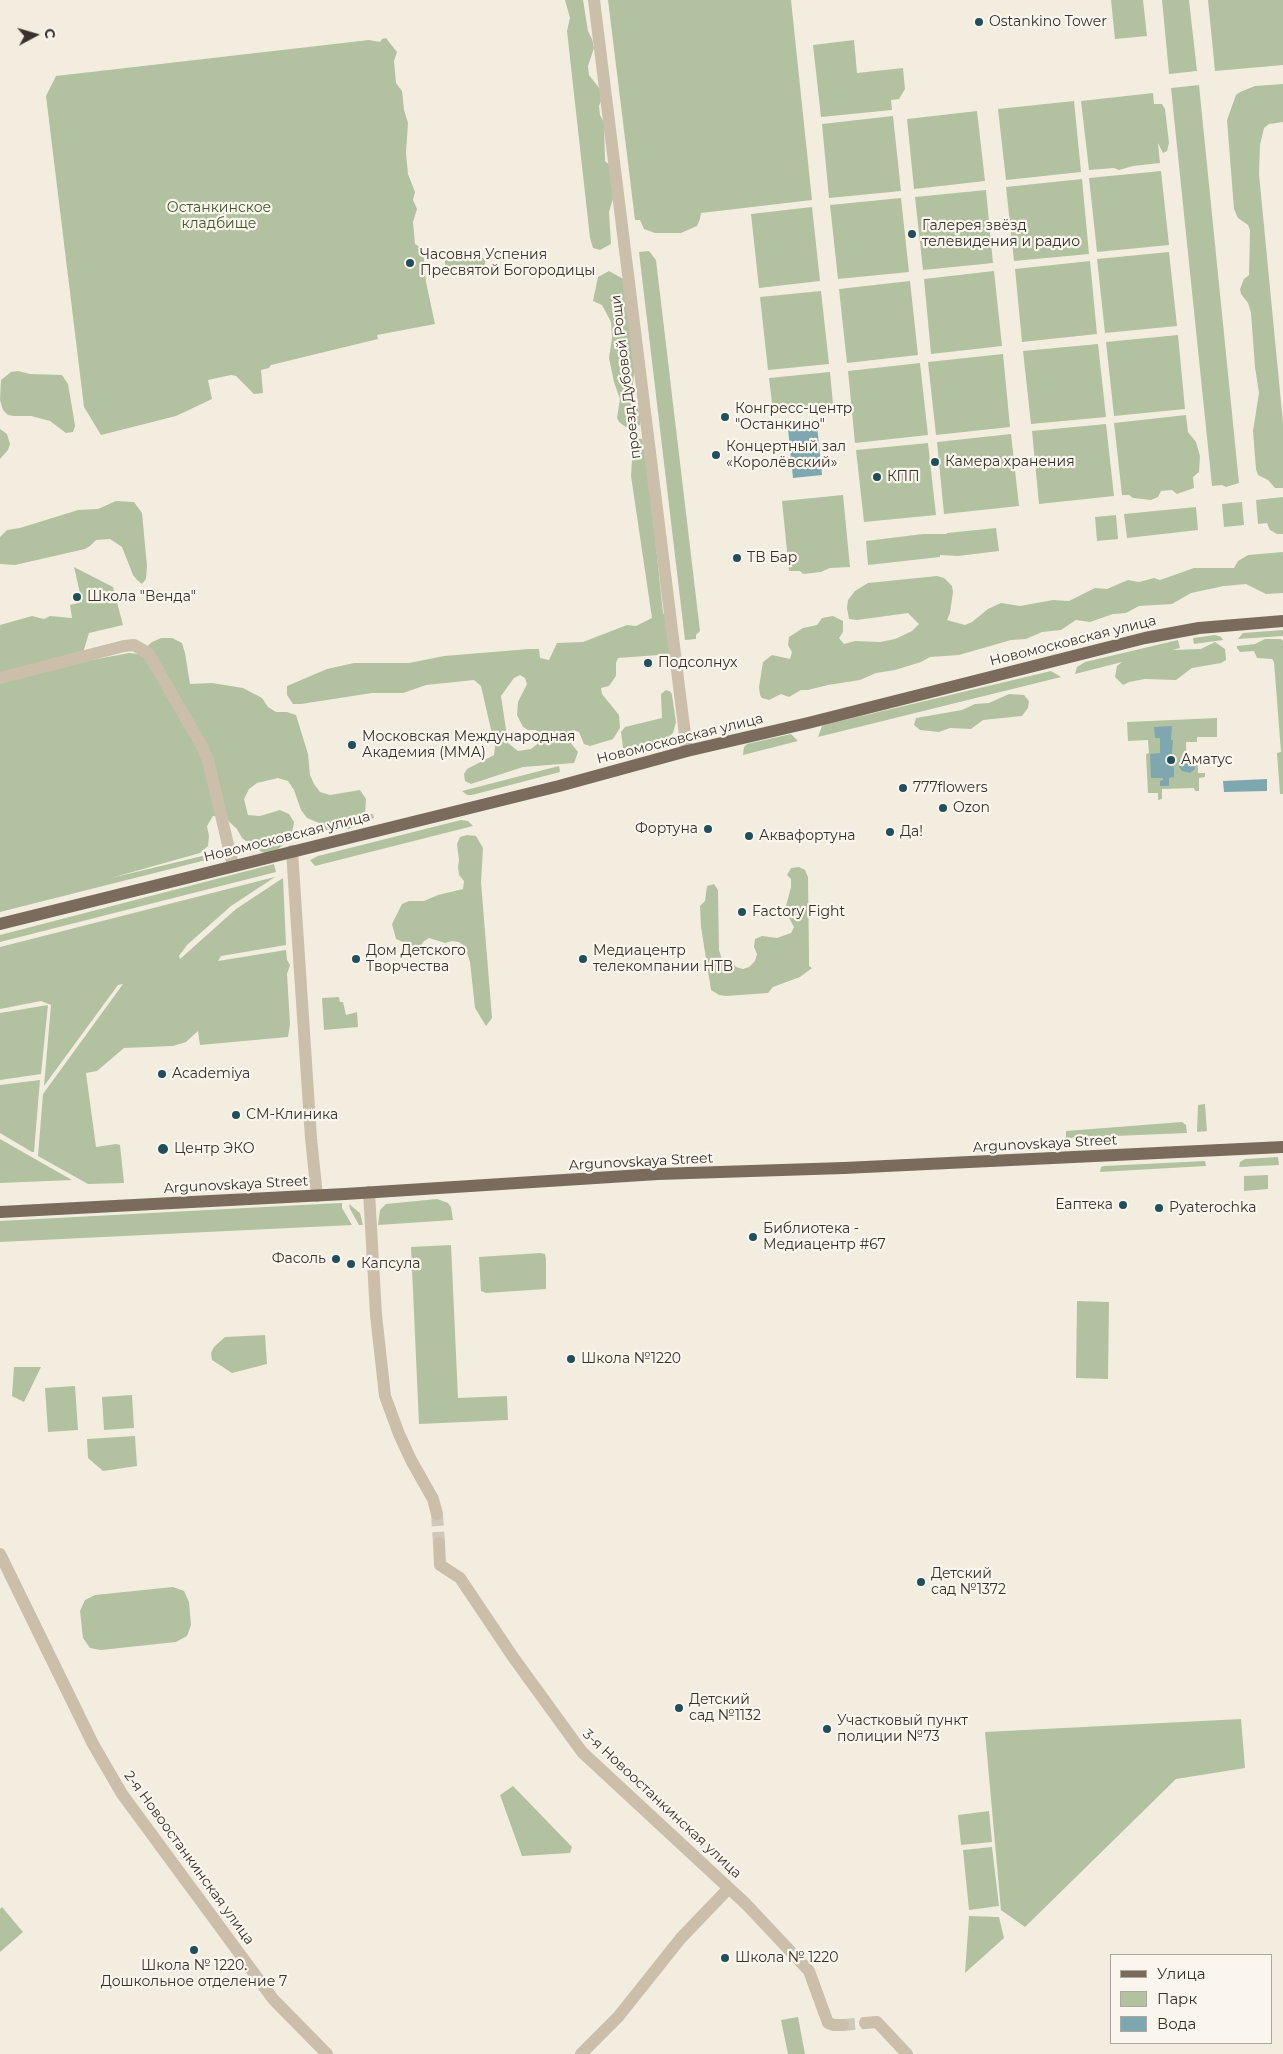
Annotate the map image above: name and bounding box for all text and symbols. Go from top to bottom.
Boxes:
north arrow [10,10,60,60]
place label: Ostankino Tower [989,14,1107,30]
marker: Ostankino Tower [973,16,985,28]
text: С [40,27,59,39]
park label: Останкинское кладбище [167,200,271,232]
place label: Галерея звёзд телевидения и радио [922,218,1080,250]
marker: Галерея звёзд телевидения и радио [906,228,918,240]
place label: Часовня Успения Пресвятой Богородицы [420,247,595,280]
marker: Часовня Успения Пресвятой Богородицы [404,257,416,269]
street label: проезд Дубовой Рощи [608,294,644,460]
place label: Конгресс-центр "Останкино" [735,401,852,434]
marker: Конгресс-центр "Останкино" [719,411,731,423]
place label: Концертный зал «Королёвский» [726,439,846,472]
marker: Концертный зал «Королёвский» [710,449,722,461]
place label: Камера хранения [945,454,1075,470]
marker: Камера хранения [929,456,941,468]
place label: КПП [887,469,920,485]
marker: КПП [871,471,883,483]
place label: ТВ Бар [747,550,797,566]
marker: ТВ Бар [731,552,743,564]
place label: Школа "Венда" [87,589,196,605]
marker: Школа "Венда" [71,591,83,603]
street label: Новомосковская улица [988,612,1158,670]
place label: Подсолнух [658,655,737,671]
marker: Подсолнух [642,657,654,669]
street label: Новомосковская улица [595,710,765,768]
place label: Московская Международная Академия (ММА) [362,729,575,762]
marker: Московская Международная Академия (ММА) [346,739,358,751]
place label: Аматус [1181,752,1233,768]
marker: Аматус [1165,754,1177,766]
place label: 777flowers [913,780,988,796]
marker: 777flowers [897,782,909,794]
place label: Ozon [953,800,990,816]
marker: Ozon [937,802,949,814]
street label: Новомосковская улица [202,808,372,866]
place label: Фортуна [635,821,698,837]
marker: Фортуна [702,823,714,835]
place label: Да! [900,824,923,840]
marker: Да! [884,826,896,838]
place label: Аквафортуна [759,828,855,844]
marker: Аквафортуна [743,830,755,842]
place label: Factory Fight [752,904,845,920]
marker: Factory Fight [736,906,748,918]
place label: Дом Детского Творчества [366,943,466,976]
place label: Медиацентр телекомпании НТВ [593,943,733,976]
marker: Дом Детского Творчества [350,953,362,965]
marker: Медиацентр телекомпании НТВ [577,953,589,965]
place label: Academiya [172,1066,250,1082]
marker: Academiya [156,1068,168,1080]
place label: СМ-Клиника [246,1107,338,1123]
marker: СМ-Клиника [230,1109,242,1121]
street label: Argunovskaya Street [972,1132,1118,1156]
place label: Центр ЭКО [174,1141,255,1157]
marker: Центр ЭКО [156,1142,170,1156]
street label: Argunovskaya Street [568,1150,714,1174]
street label: Argunovskaya Street [163,1173,309,1197]
place label: Еаптека [1055,1197,1113,1213]
marker: Еаптека [1117,1199,1129,1211]
place label: Pyaterochka [1169,1200,1256,1216]
marker: Pyaterochka [1153,1202,1165,1214]
place label: Библиотека - Медиацентр #67 [763,1221,886,1254]
marker: Библиотека - Медиацентр #67 [747,1231,759,1243]
place label: Фасоль [272,1251,326,1267]
marker: Фасоль [330,1253,342,1265]
place label: Капсула [361,1256,420,1272]
marker: Капсула [345,1258,357,1270]
place label: Школа №1220 [581,1351,681,1367]
marker: Школа №1220 [565,1353,577,1365]
place label: Детский сад №1372 [931,1566,1006,1598]
marker: Детский сад №1372 [915,1576,927,1588]
place label: Детский сад №1132 [689,1692,761,1724]
marker: Детский сад №1132 [673,1702,685,1714]
place label: Участковый пункт полиции №73 [837,1713,968,1745]
marker: Участковый пункт полиции №73 [821,1723,833,1735]
street label: 3-я Новоостанкинская улица [579,1726,745,1882]
street label: 2-я Новоостанкинская улица [120,1768,258,1948]
marker: Школа № 1220. Дошкольное отделение 7 [188,1944,200,1956]
place label: Школа № 1220 [735,1950,838,1966]
marker: Школа № 1220 [719,1952,731,1964]
legend [1110,1954,1273,2044]
place label: Школа № 1220. Дошкольное отделение 7 [101,1958,287,1990]
text: Улица [1157,1964,1205,1983]
text: Парк [1157,1989,1197,2008]
text: Вода [1157,2014,1196,2033]

